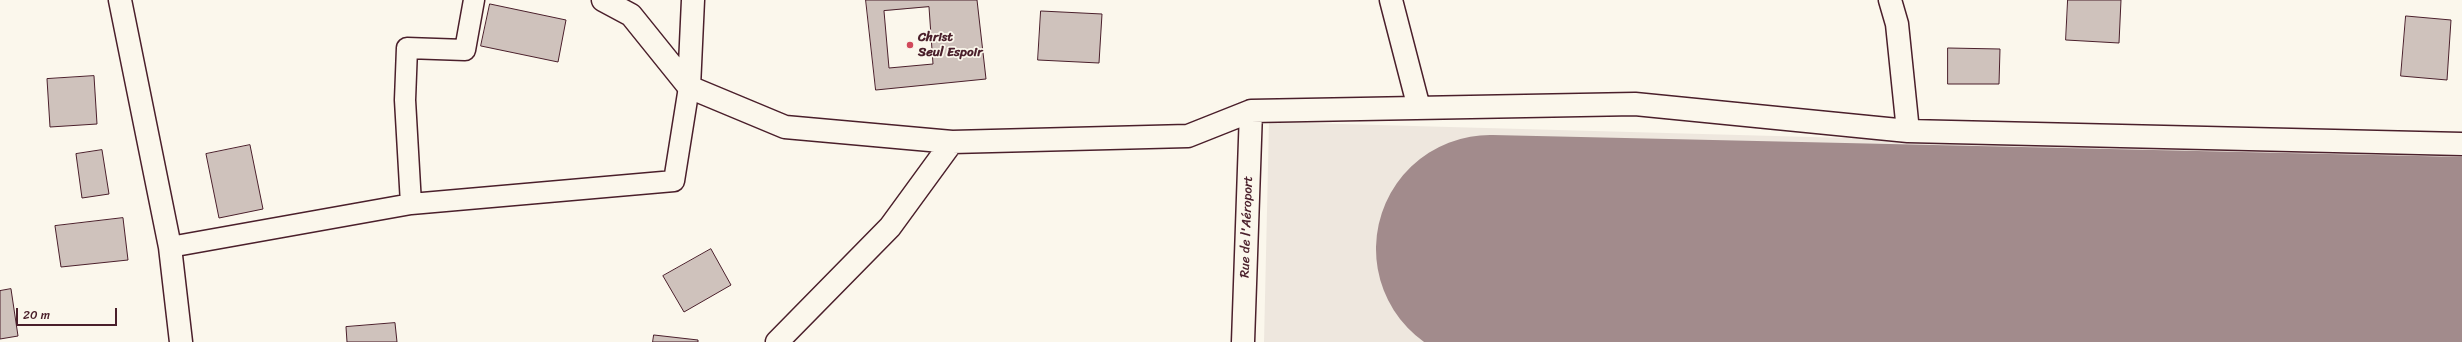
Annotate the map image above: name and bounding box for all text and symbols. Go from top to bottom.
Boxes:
place label: Christ Seul Espoir [918,30,982,61]
marker: Christ Seul Espoir [905,40,915,50]
street label: Rue de l'Aéroport [1237,176,1257,278]
scale bar [18,300,119,326]
text: 20 m [23,304,50,326]

